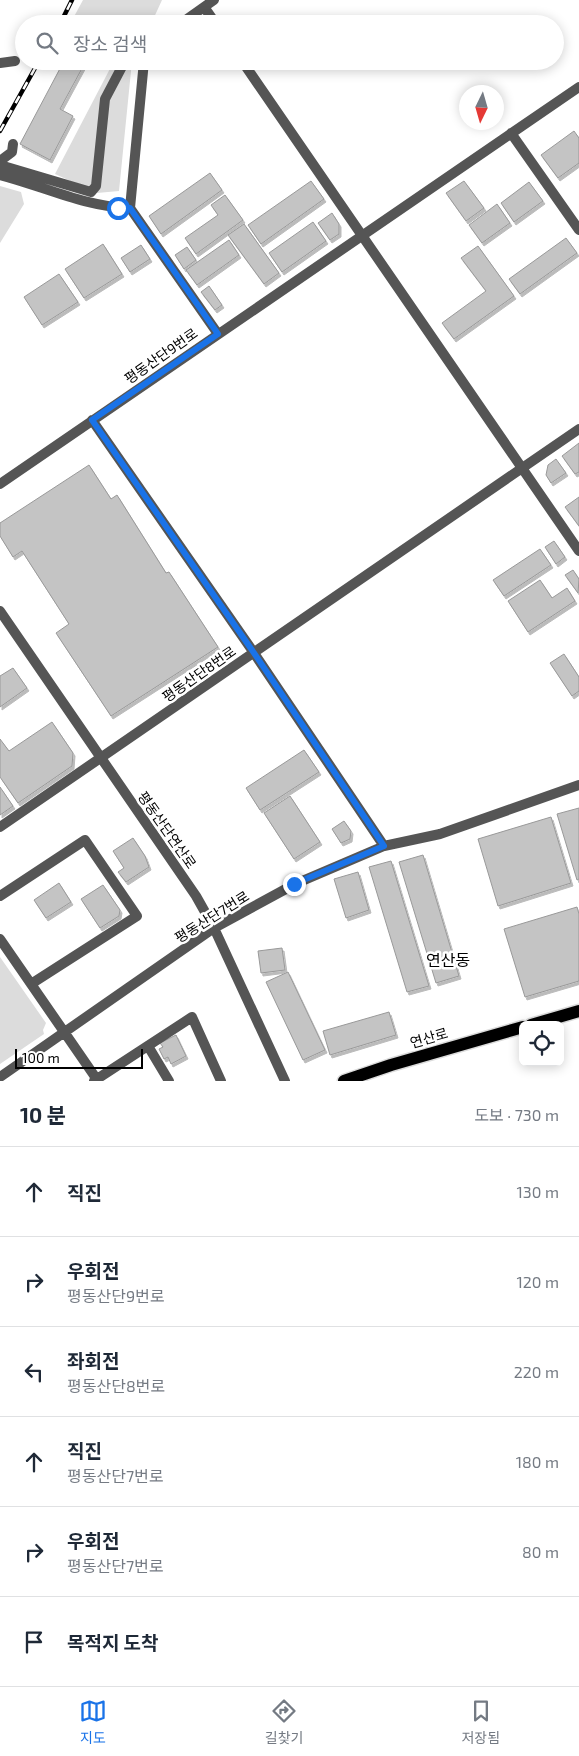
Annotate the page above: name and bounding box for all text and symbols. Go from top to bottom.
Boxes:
search box [15,15,564,70]
icon: search [33,29,61,57]
text: 장소 검색 [73,32,147,55]
north arrow [459,85,504,130]
route start [107,197,130,220]
street label: 평동산단9번로 [121,324,201,387]
street label: 평동산단8번로 [159,642,239,705]
street label: 평동산단연산로 [135,788,200,872]
route end [283,873,306,896]
street label: 평동산단7번로 [171,887,252,946]
district label: 연산동 [426,950,470,969]
map controls [519,1021,564,1066]
button: locate [519,1021,564,1066]
street label: 연산로 [408,1024,450,1051]
scale bar [15,1046,142,1069]
text: 100 m [22,1049,60,1066]
text: 10 분 [20,1102,66,1127]
text: 도보 · 730 m [474,1105,559,1124]
icon: ahead [20,1178,48,1206]
text: 직진 [67,1181,102,1204]
text: 130 m [517,1182,559,1201]
text: 우회전 [67,1259,119,1282]
icon: right [20,1268,48,1296]
text: 120 m [516,1272,559,1291]
text: 평동산단9번로 [67,1286,164,1305]
text: 좌회전 [67,1349,119,1372]
icon: left [20,1358,48,1386]
text: 220 m [514,1362,559,1381]
text: 평동산단8번로 [67,1376,165,1395]
text: 직진 [67,1439,102,1462]
icon: ahead [20,1448,48,1476]
text: 180 m [516,1452,559,1471]
text: 평동산단7번로 [67,1466,164,1485]
text: 우회전 [67,1529,119,1552]
icon: right [20,1538,48,1566]
text: 80 m [522,1542,559,1561]
text: 평동산단7번로 [67,1556,164,1575]
icon: arrive [20,1628,48,1656]
text: 목적지 도착 [67,1631,159,1654]
tab: 지도 [79,1697,107,1747]
tab: 길찾기 [265,1697,304,1747]
tab: 저장됨 [461,1697,500,1747]

